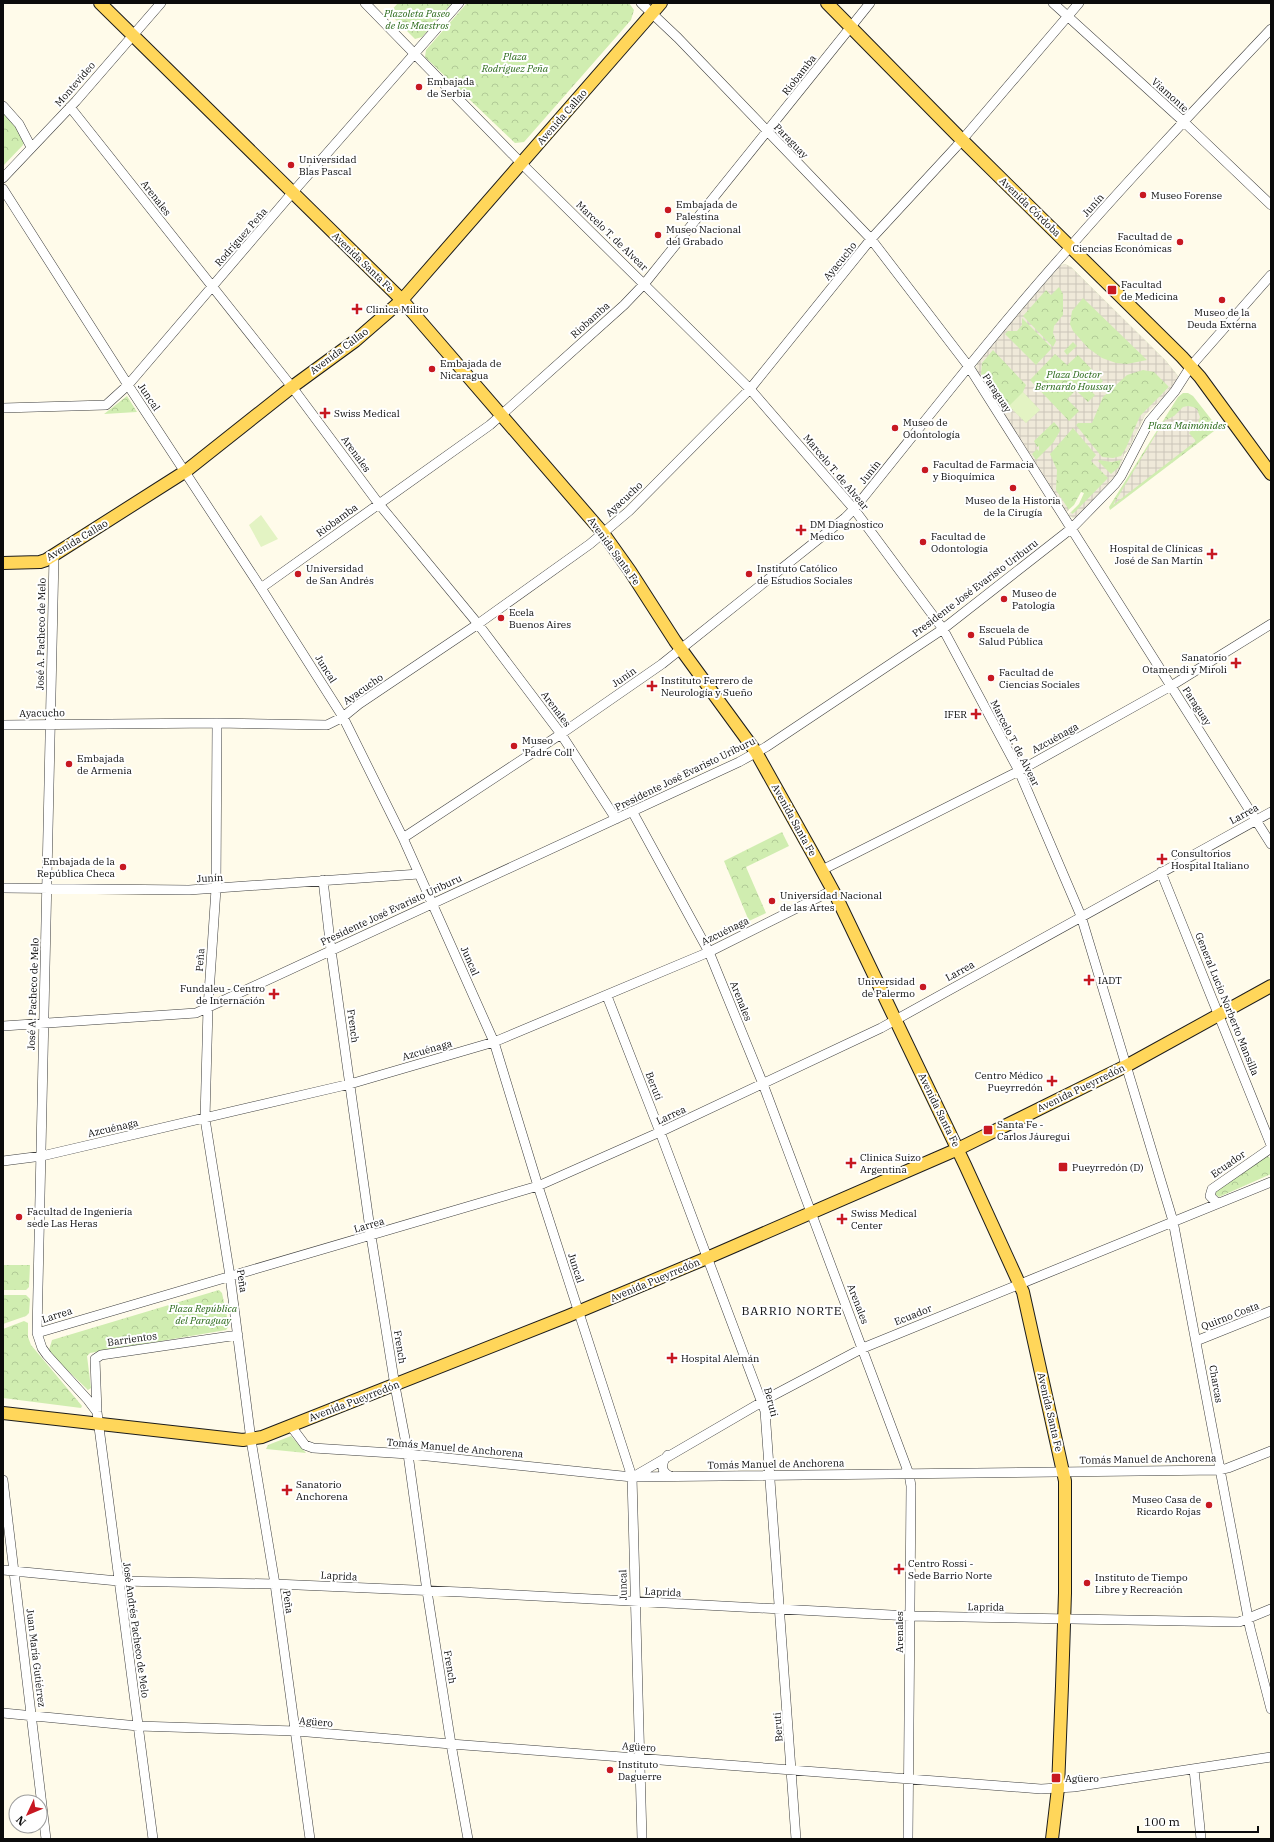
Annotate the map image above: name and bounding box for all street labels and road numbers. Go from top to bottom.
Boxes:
street label: Riobamba [779,52,819,98]
street label: Montevideo [52,59,98,109]
street label: Viamonte [1149,75,1191,115]
street label: Avenida Callao [534,86,590,148]
street label: Paraguay [771,121,811,162]
street label: Avenida Córdoba [997,174,1064,240]
street label: Arenales [138,178,174,219]
street label: Junín [1079,190,1107,219]
street label: Marcelo T. de Alvear [573,198,651,274]
street label: Rodríguez Peña [212,205,270,269]
street label: Avenida Santa Fe [329,229,397,295]
street label: Ayacucho [821,239,860,283]
street label: Riobamba [568,299,613,341]
street label: Avenida Callao [307,325,371,377]
street label: Paraguay [980,371,1015,415]
street label: Juncal [135,381,163,413]
street label: Marcelo T. de Alvear [801,432,872,513]
street label: Arenales [338,433,374,475]
street label: Junín [857,457,884,486]
street label: Ayacucho [603,478,645,519]
street label: Riobamba [314,500,361,539]
street label: Avenida Santa Fe [585,514,643,588]
street label: Avenida Callao [44,516,110,563]
street label: Presidente José Evaristo Uriburu [909,536,1041,640]
street label: José A. Pacheco de Melo [34,577,48,690]
street label: Juncal [312,653,340,685]
street label: Junín [609,664,639,690]
street label: Ayacucho [341,670,386,707]
street label: Paraguay [1180,684,1215,728]
street label: Arenales [538,688,574,730]
street label: Marcelo T. de Alvear [988,698,1043,789]
street label: Ayacucho [19,706,65,720]
street label: Azcuénaga [1029,720,1081,756]
street label: Presidente José Evaristo Uriburu [613,734,757,814]
street label: Avenida Santa Fe [769,781,819,859]
street label: Larrea [1227,800,1261,827]
street label: Junín [196,871,224,885]
street label: Presidente José Evaristo Uriburu [318,871,464,949]
street label: Azcuénaga [699,914,751,948]
street label: General Lucio Norberto Mansilla [1192,931,1262,1078]
street label: José A. Pacheco de Melo [25,937,41,1050]
street label: Juncal [458,944,482,978]
street label: Peña [193,947,207,972]
street label: Larrea [943,957,977,984]
street label: Arenales [727,979,755,1023]
street label: French [344,1008,362,1044]
street label: Azcuénaga [401,1037,454,1063]
street label: Avenida Pueyrredón [1035,1061,1128,1115]
street label: Beruti [643,1070,665,1102]
street label: Avenida Santa Fe [915,1071,963,1149]
street label: Larrea [654,1102,688,1127]
street label: Azcuénaga [87,1116,140,1140]
street label: Ecuador [1208,1147,1248,1181]
street label: Larrea [352,1214,386,1236]
street label: Juncal [565,1251,587,1285]
street label: Avenida Pueyrredón [608,1255,702,1305]
street label: Peña [234,1269,250,1294]
street label: Arenales [844,1282,872,1326]
street label: Quirno Costa [1199,1299,1261,1333]
street label: Ecuador [892,1301,934,1328]
street label: Larrea [40,1304,74,1326]
street label: Barrientos [106,1329,158,1349]
street label: French [391,1329,409,1365]
street label: Charcas [1206,1364,1226,1404]
street label: Avenida Santa Fe [1035,1371,1065,1453]
street label: Avenida Pueyrredón [307,1377,402,1424]
street label: Beruti [761,1386,781,1418]
street label: Tomás Manuel de Anchorena [386,1436,524,1460]
street label: Tomás Manuel de Anchorena [1079,1451,1217,1467]
street label: Tomás Manuel de Anchorena [707,1456,845,1472]
street label: José Andrés Pacheco de Melo [120,1561,152,1699]
street label: Laprida [320,1569,358,1583]
street label: Juncal [616,1570,630,1600]
street label: Laprida [644,1585,682,1599]
street label: Peña [280,1590,296,1615]
street label: Laprida [968,1600,1005,1614]
street label: Juan María Gutiérrez [24,1608,48,1708]
street label: Arenales [893,1611,906,1653]
street label: French [441,1649,459,1685]
street label: Beruti [770,1712,786,1742]
street label: Agüero [299,1714,334,1730]
street label: Agüero [622,1739,657,1755]

